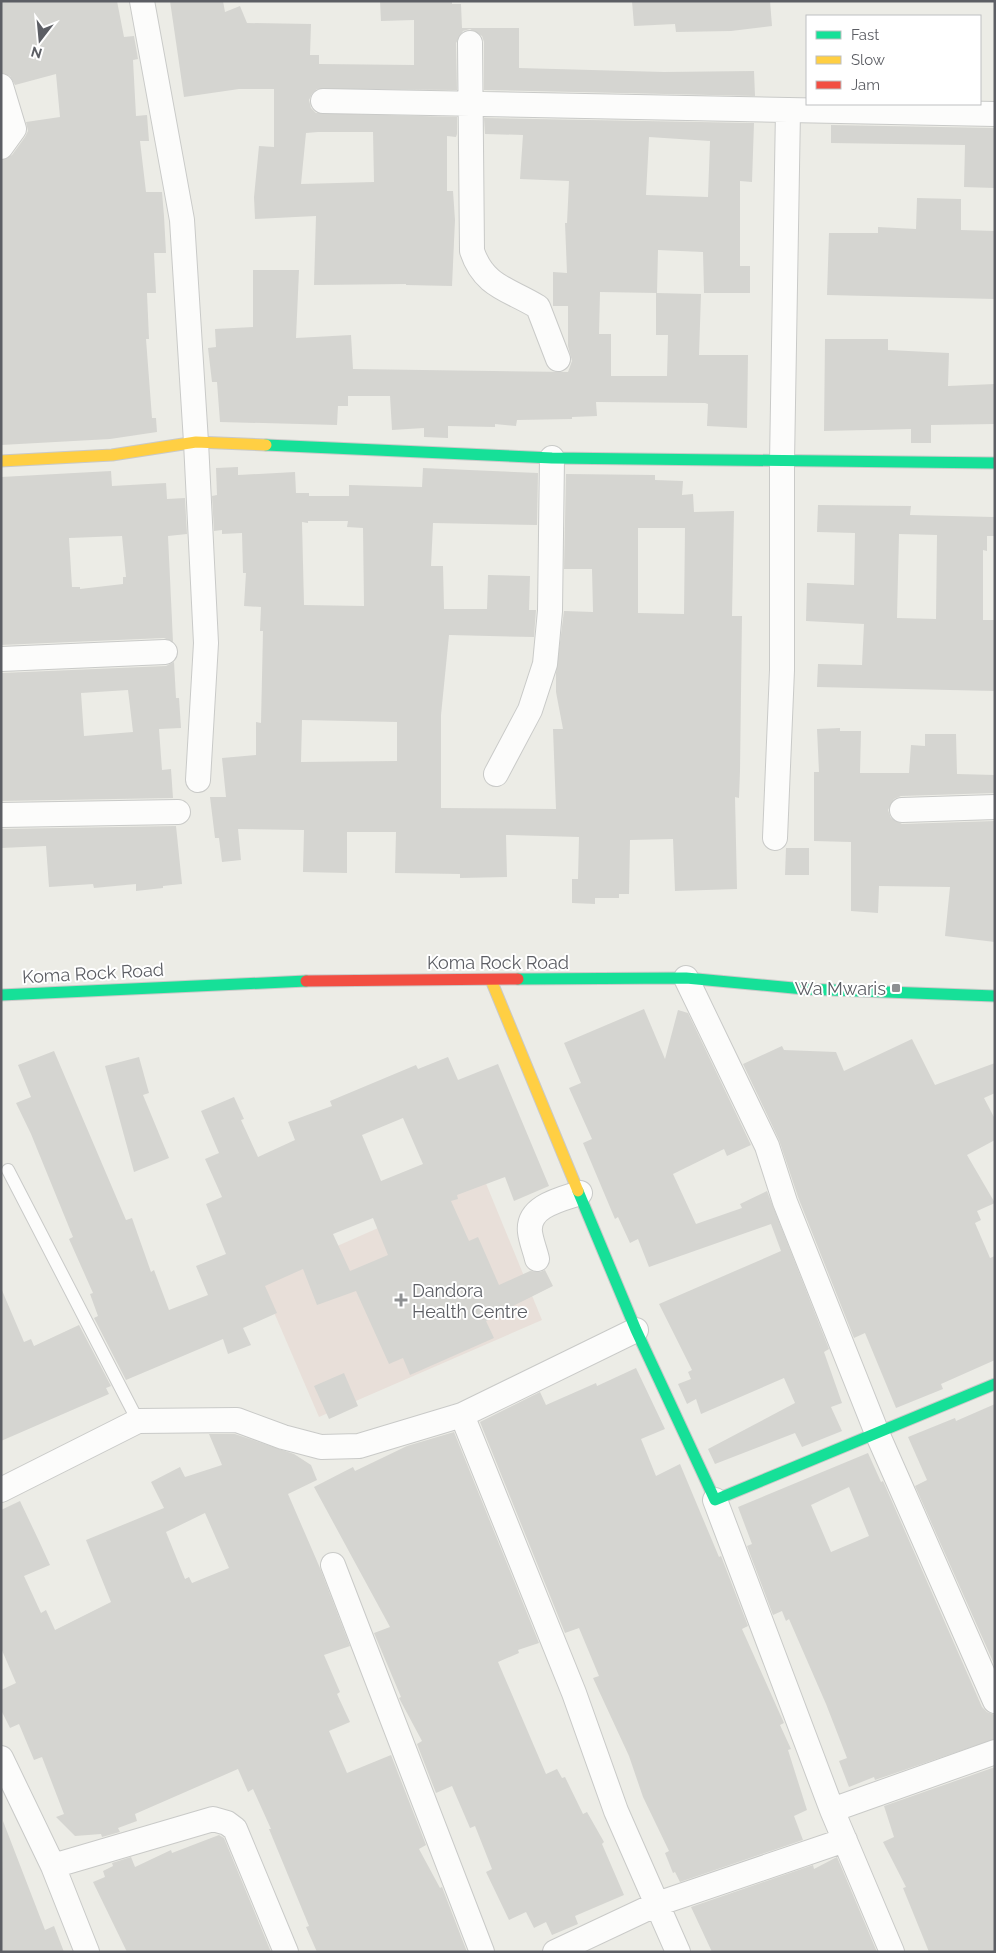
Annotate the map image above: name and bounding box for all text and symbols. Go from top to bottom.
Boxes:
north arrow [15,15,65,65]
legend [806,15,981,105]
text: Fast [851,26,879,44]
text: N [29,43,44,62]
text: Slow [851,51,885,69]
text: Jam [851,76,880,94]
street label: Koma Rock Road [427,952,569,973]
street label: Koma Rock Road [22,959,164,987]
place label: Wa Mwaris [795,978,886,999]
marker: Wa Mwaris [890,982,902,994]
place label: Dandora Health Centre [412,1280,528,1322]
marker: Dandora Health Centre [394,1293,408,1307]

